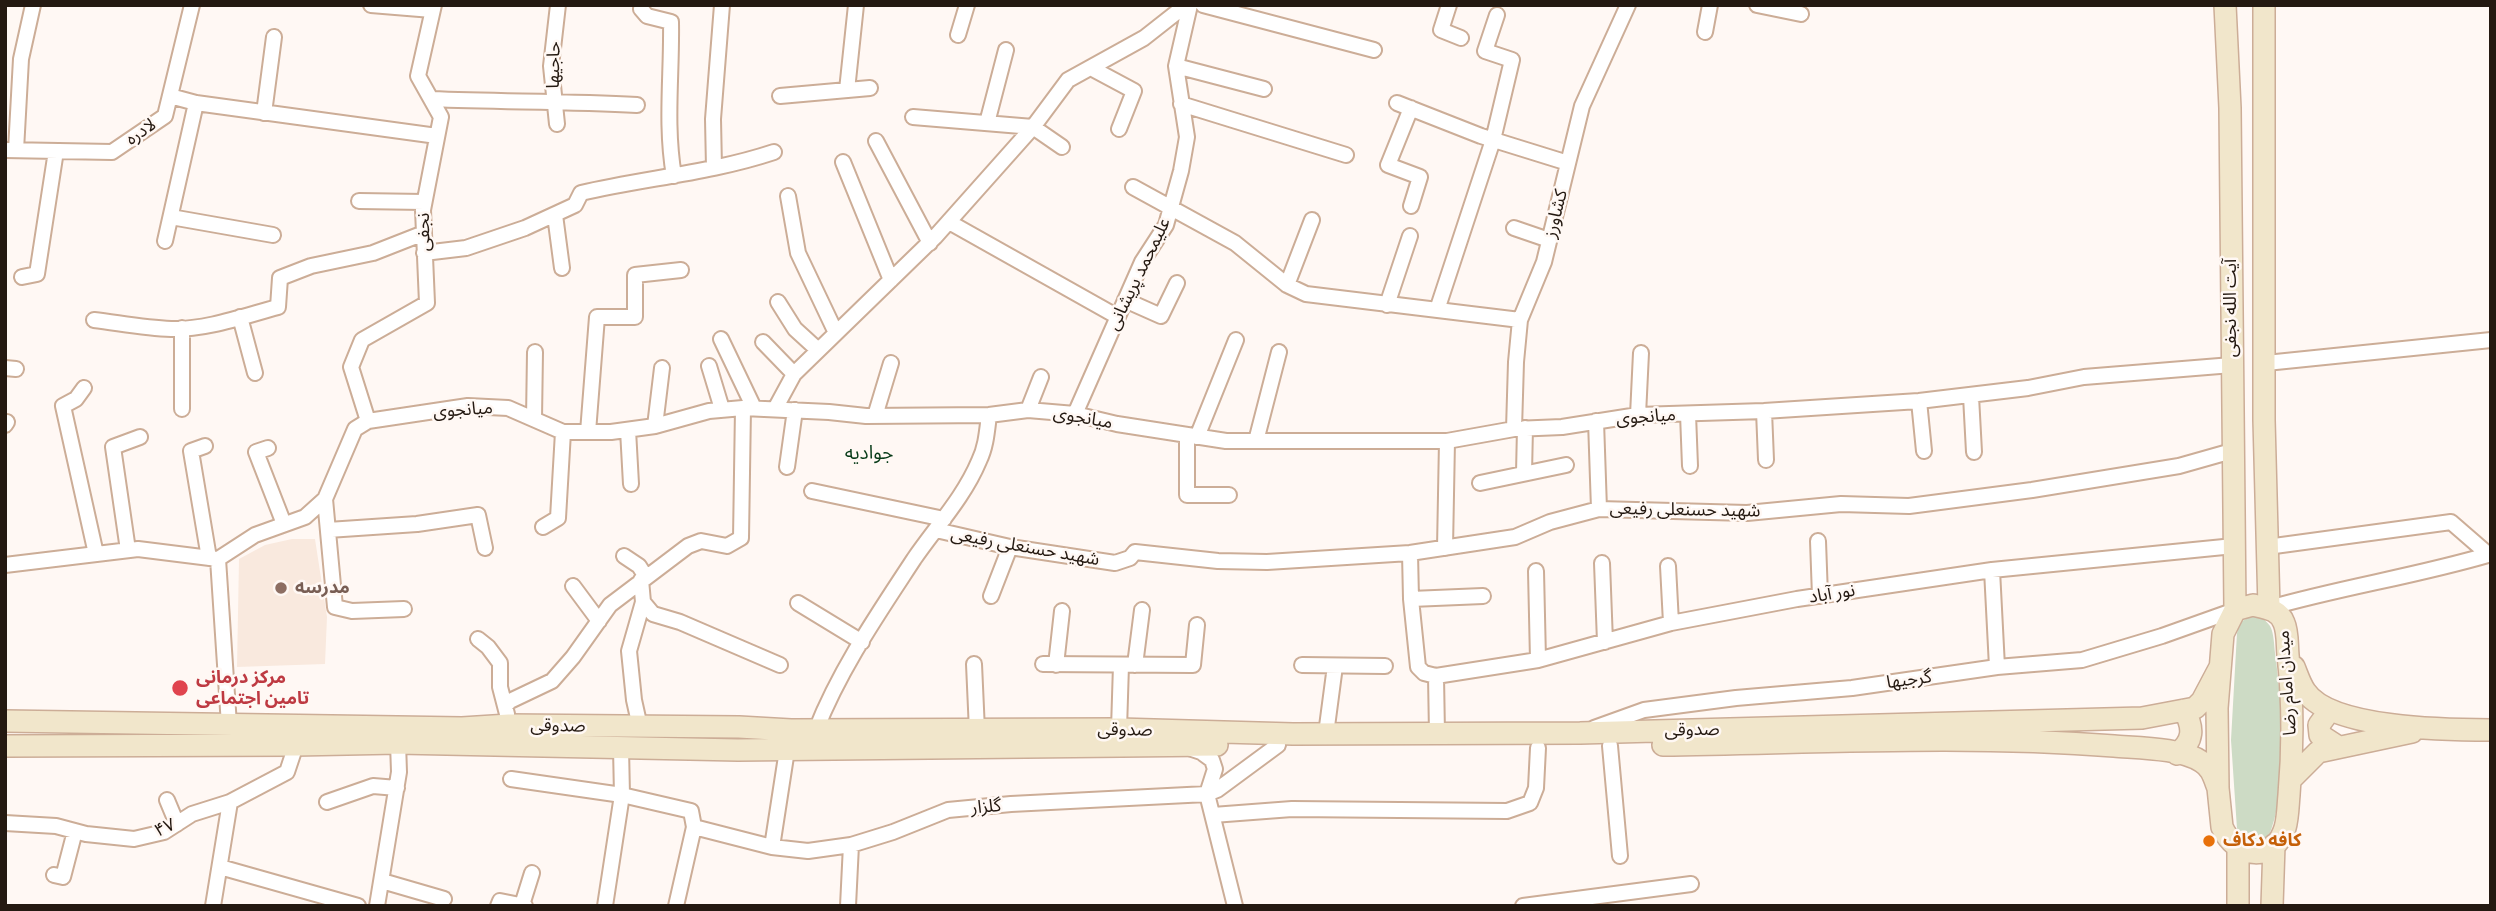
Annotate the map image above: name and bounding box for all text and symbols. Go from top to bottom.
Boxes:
street label: حاجیها [543,41,565,89]
street label: لادره [122,114,160,150]
street label: کشاورز [1540,188,1572,240]
street label: نجفی [413,213,435,251]
street label: علیمحمد پریشانی [1102,214,1176,334]
street label: آیت الله نجفی [2220,259,2242,357]
street label: میانجوی [432,397,494,423]
street label: میانجوی [1052,402,1114,434]
street label: میانجوی [1615,404,1677,430]
district label: جوادیه [845,443,893,465]
street label: شهید حسنعلی رفیعی [1609,498,1761,522]
street label: شهید حسنعلی رفیعی [949,523,1101,571]
place label: مدرسه [295,577,350,599]
marker: مدرسه [273,580,289,596]
street label: نور آباد [1807,580,1857,608]
street label: میدان امام رضا [2273,630,2301,736]
street label: گرجیها [1885,666,1933,694]
place label: مرکز درمانی تامین اجتماعی [196,667,309,710]
marker: مرکز درمانی تامین اجتماعی [170,678,190,698]
street label: صدوقی [530,715,586,737]
street label: صدوقی [1097,719,1153,741]
street label: صدوقی [1664,719,1720,741]
street label: گلزار [970,795,1002,819]
street label: ۴۷ [151,814,179,842]
place label: کافه دکاف [2223,830,2301,852]
marker: کافه دکاف [2201,833,2217,849]

